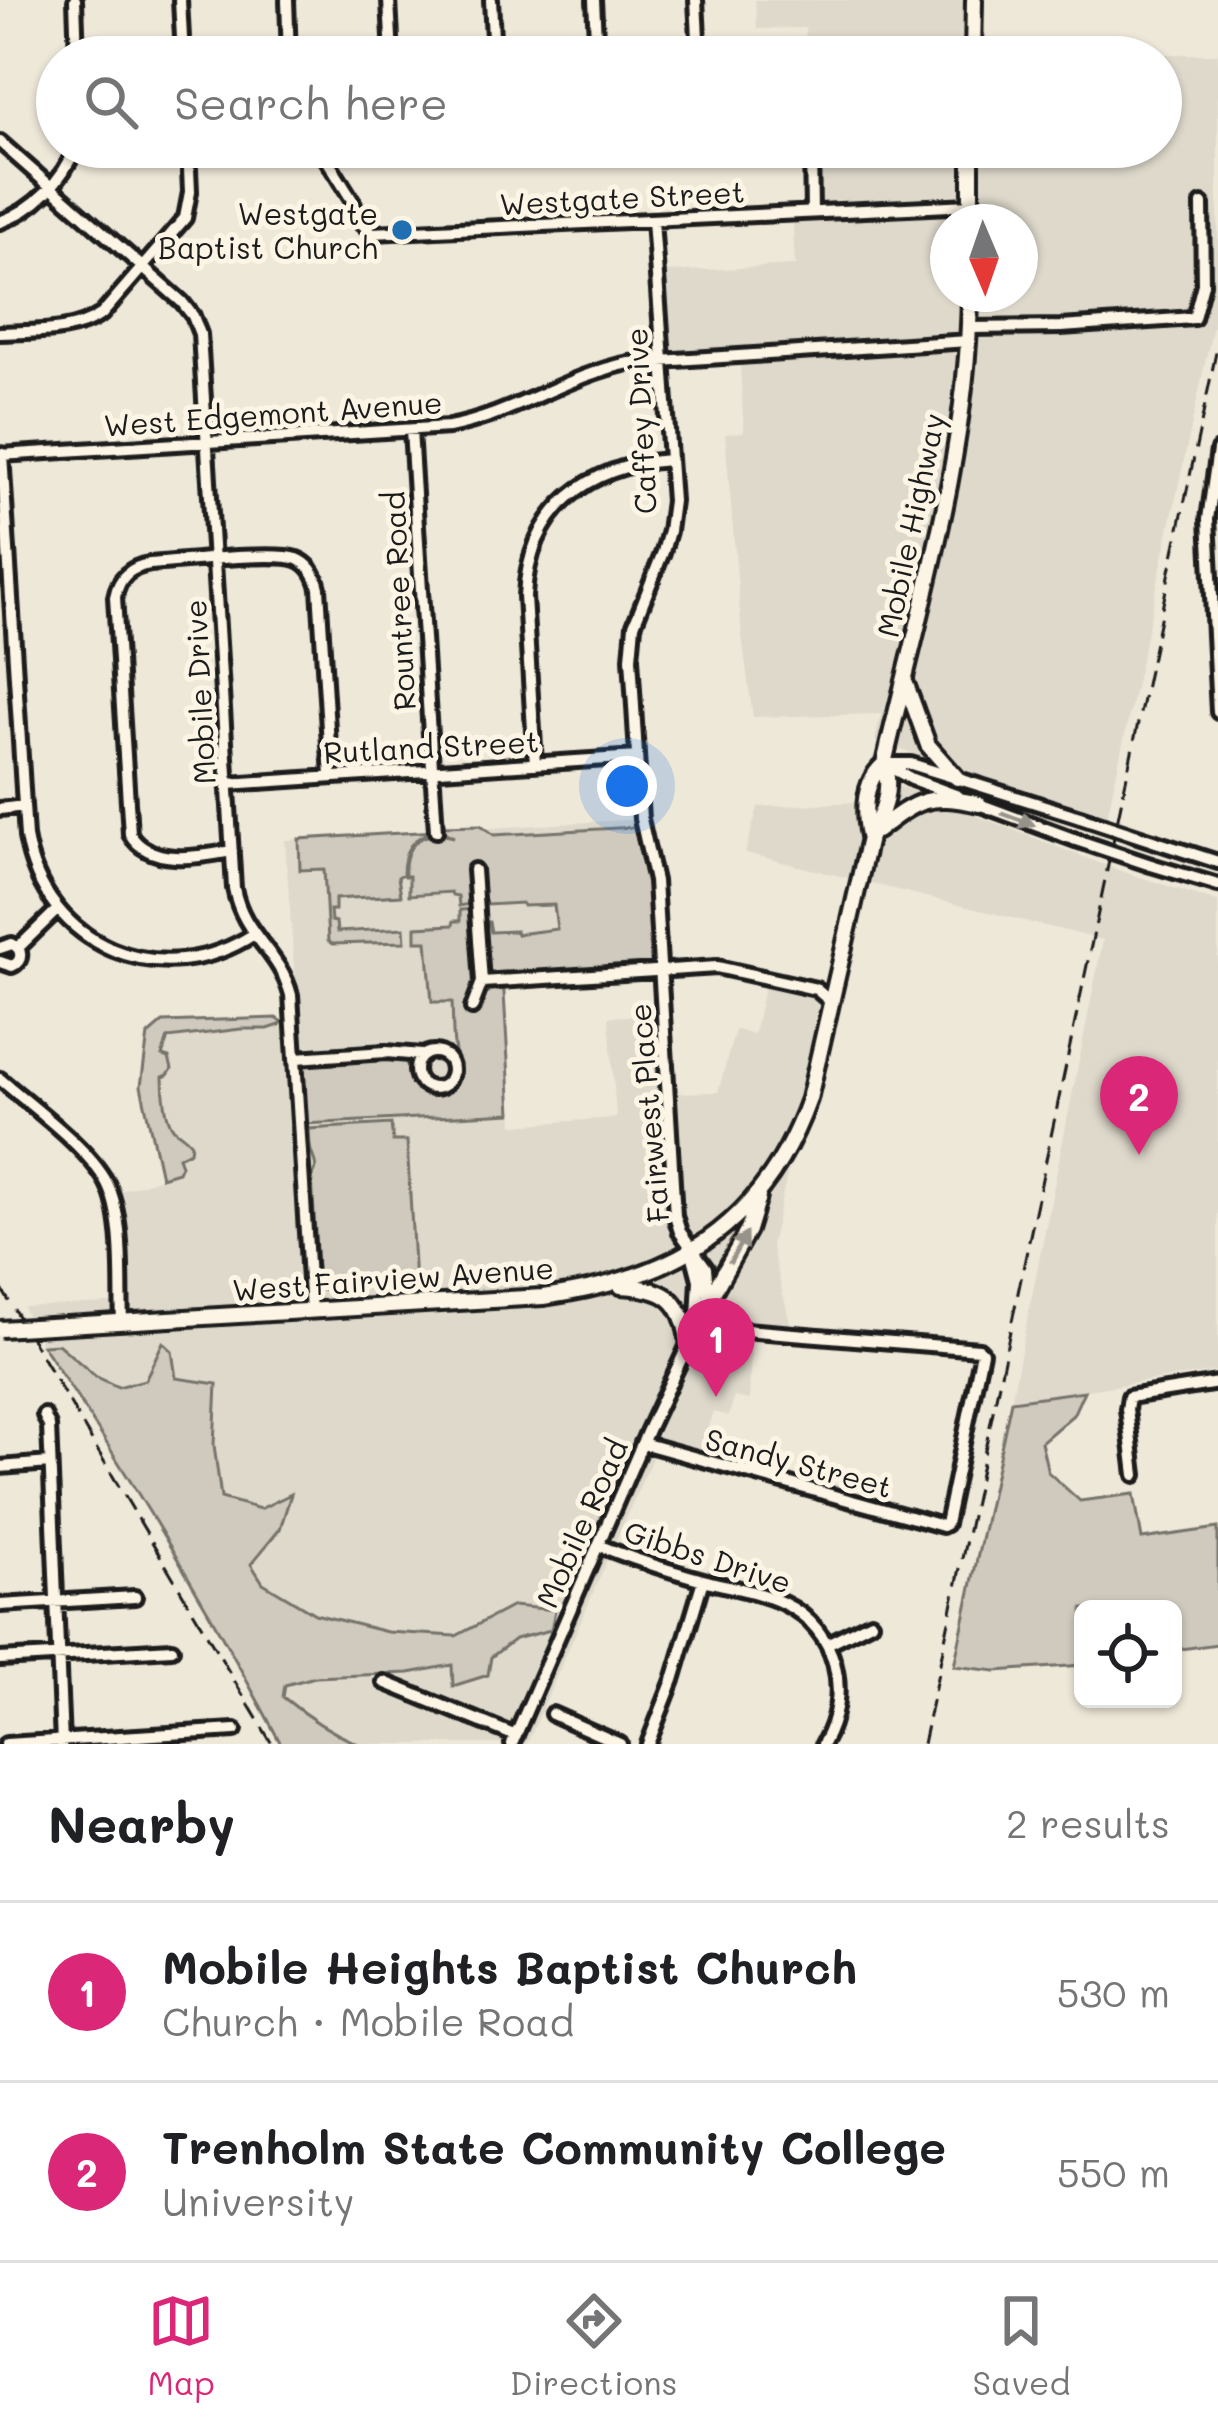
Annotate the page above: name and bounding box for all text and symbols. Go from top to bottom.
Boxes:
search box [36,36,1182,168]
icon: search [78,69,144,135]
text: Search here [174,73,448,131]
street label: Westgate Street [498,171,746,223]
place label: Westgate Baptist Church [158,193,378,267]
north arrow [930,204,1038,312]
marker: Westgate Baptist Church [389,217,415,243]
street label: Caffey Drive [615,327,665,515]
street label: West Edgemont Avenue [102,381,444,445]
street label: Mobile Highway [867,409,953,641]
street label: Rountree Road [372,490,424,712]
street label: Mobile Drive [174,599,224,785]
street label: Rutland Street [322,720,540,772]
your location [597,756,657,816]
one-way arrow [1001,811,1037,829]
street label: Fairwest Place [619,1002,677,1224]
pin: 2 [1100,1056,1178,1155]
one-way arrow [727,1231,748,1264]
street label: West Fairview Avenue [231,1247,555,1309]
pin: 1 [677,1298,755,1397]
street label: Sandy Street [701,1418,897,1506]
street label: Mobile Road [526,1432,636,1614]
street label: Gibbs Drive [620,1510,796,1602]
map controls [1074,1600,1182,1708]
button: locate [1074,1600,1182,1708]
text: Nearby [48,1789,235,1856]
text: 2 results [1006,1797,1170,1848]
text: Mobile Heights Baptist Church [162,1937,857,1995]
text: 1 [78,1966,96,2017]
text: 530 m [1057,1966,1170,2017]
text: Church · Mobile Road [162,1995,574,2046]
text: Trenholm State Community College [162,2117,946,2175]
text: 2 [76,2146,98,2197]
text: 550 m [1057,2146,1170,2197]
text: University [162,2175,354,2226]
tab: Map [148,2288,215,2403]
tab: Directions [510,2288,677,2403]
tab: Saved [973,2288,1070,2403]

